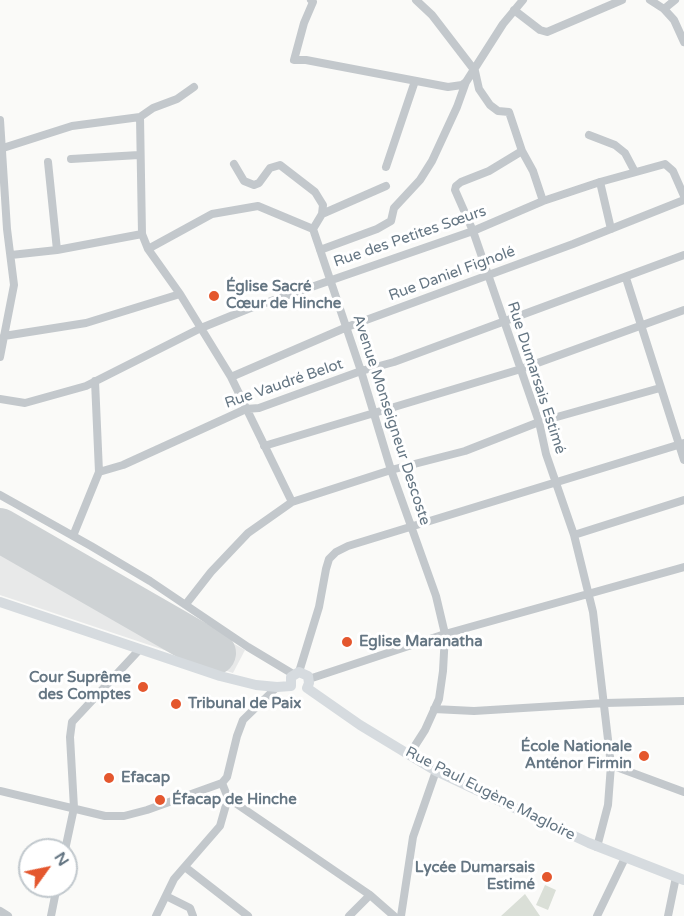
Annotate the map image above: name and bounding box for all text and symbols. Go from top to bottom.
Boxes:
street label: Rue des Petites Sœurs [331,202,489,272]
street label: Rue Daniel Fignolé [386,243,518,305]
place label: Église Sacré Cœur de Hinche [226,278,341,313]
marker: Église Sacré Cœur de Hinche [207,289,221,303]
street label: Rue Dumarsais Estimé [503,299,569,457]
street label: Avenue Monseigneur Descoste [348,312,434,528]
street label: Rue Vaudré Belot [222,355,346,413]
place label: Eglise Maranatha [359,633,483,651]
marker: Eglise Maranatha [340,635,354,649]
place label: Cour Suprême des Comptes [29,669,131,704]
marker: Cour Suprême des Comptes [136,680,150,694]
place label: Tribunal de Paix [188,695,301,713]
marker: Tribunal de Paix [169,697,183,711]
place label: École Nationale Anténor Firmin [521,738,632,773]
street label: Rue Paul Eugène Magloire [402,743,578,845]
marker: École Nationale Anténor Firmin [637,749,651,763]
place label: Efacap [121,769,170,787]
marker: Efacap [102,771,116,785]
place label: Éfacap de Hinche [172,791,297,809]
marker: Éfacap de Hinche [153,793,167,807]
north arrow [18,838,78,898]
text: N [50,848,73,870]
place label: Lycée Dumarsais Estimé [415,859,535,894]
marker: Lycée Dumarsais Estimé [540,870,554,884]

